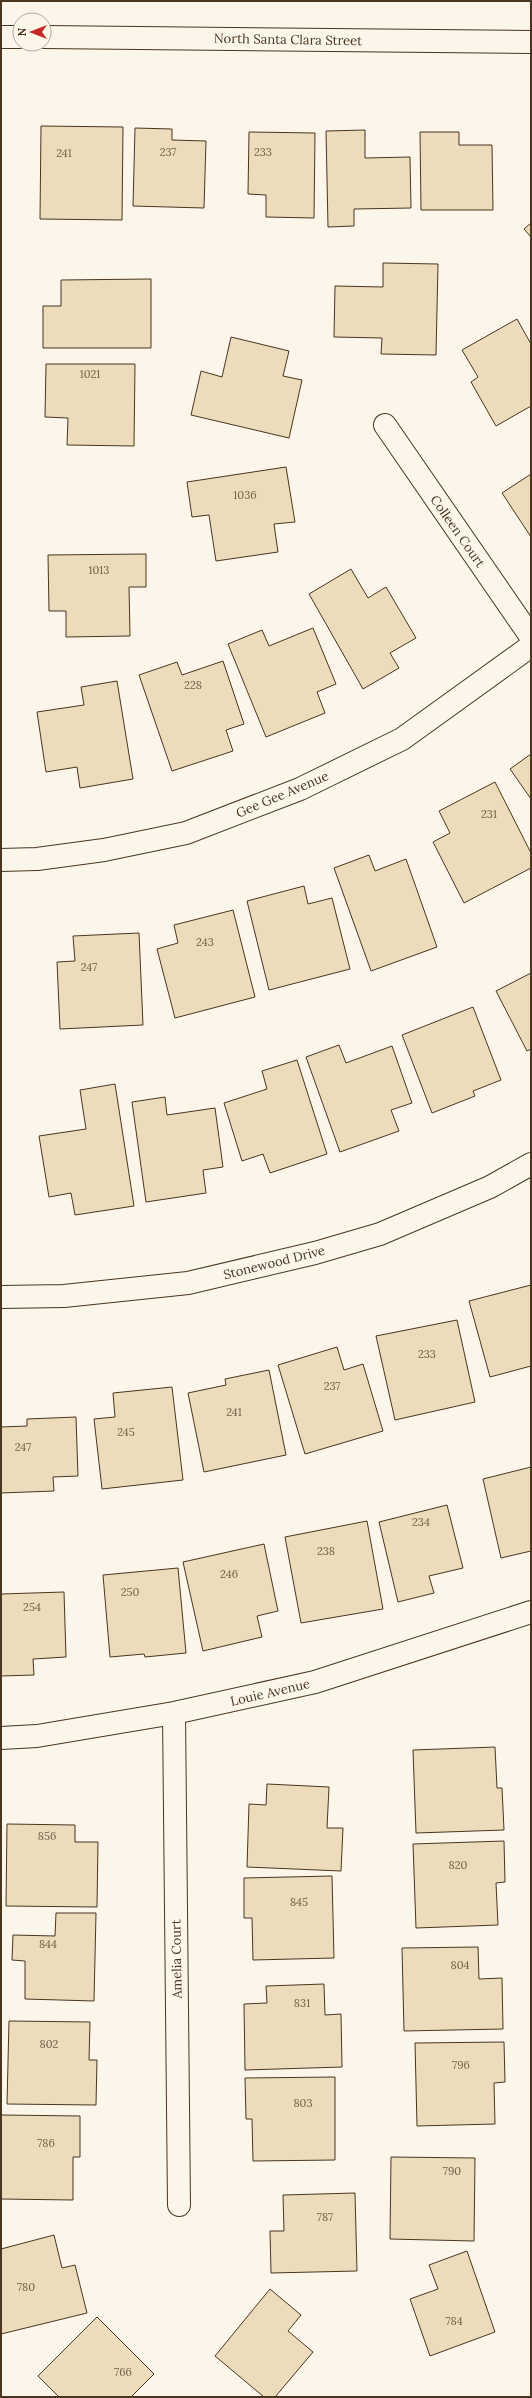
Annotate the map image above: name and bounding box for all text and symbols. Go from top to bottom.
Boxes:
north arrow [12,12,52,52]
text: N [15,27,29,36]
street label: North Santa Clara Street [214,30,362,49]
house number: 237 [160,145,176,159]
house number: 233 [254,145,272,159]
house number: 241 [56,146,72,160]
house number: 1021 [80,367,100,381]
house number: 1036 [233,488,257,502]
street label: Colleen Court [426,492,489,571]
house number: 1013 [89,563,109,577]
house number: 228 [184,678,202,692]
street label: Gee Gee Avenue [233,767,331,822]
house number: 231 [481,807,497,821]
house number: 243 [196,935,214,949]
house number: 247 [81,960,97,974]
street label: Stonewood Drive [222,1242,327,1283]
house number: 233 [418,1347,436,1361]
house number: 237 [324,1379,340,1393]
house number: 241 [226,1405,242,1419]
house number: 245 [117,1425,135,1439]
house number: 247 [15,1440,31,1454]
house number: 234 [412,1515,430,1529]
house number: 238 [317,1544,335,1558]
house number: 246 [220,1567,238,1581]
house number: 250 [121,1585,140,1599]
house number: 254 [23,1600,41,1614]
street label: Louie Avenue [229,1675,312,1710]
house number: 856 [38,1829,56,1843]
house number: 820 [449,1858,468,1872]
house number: 845 [290,1895,308,1909]
street label: Amelia Court [167,1919,186,2000]
house number: 844 [39,1937,57,1951]
house number: 804 [451,1958,470,1972]
house number: 831 [294,1996,310,2010]
house number: 802 [40,2037,59,2051]
house number: 796 [452,2058,470,2072]
house number: 803 [293,2096,313,2110]
house number: 786 [37,2136,55,2150]
house number: 790 [443,2164,461,2178]
house number: 787 [317,2210,333,2224]
house number: 780 [17,2280,35,2294]
house number: 784 [445,2314,463,2328]
house number: 766 [114,2365,132,2379]

